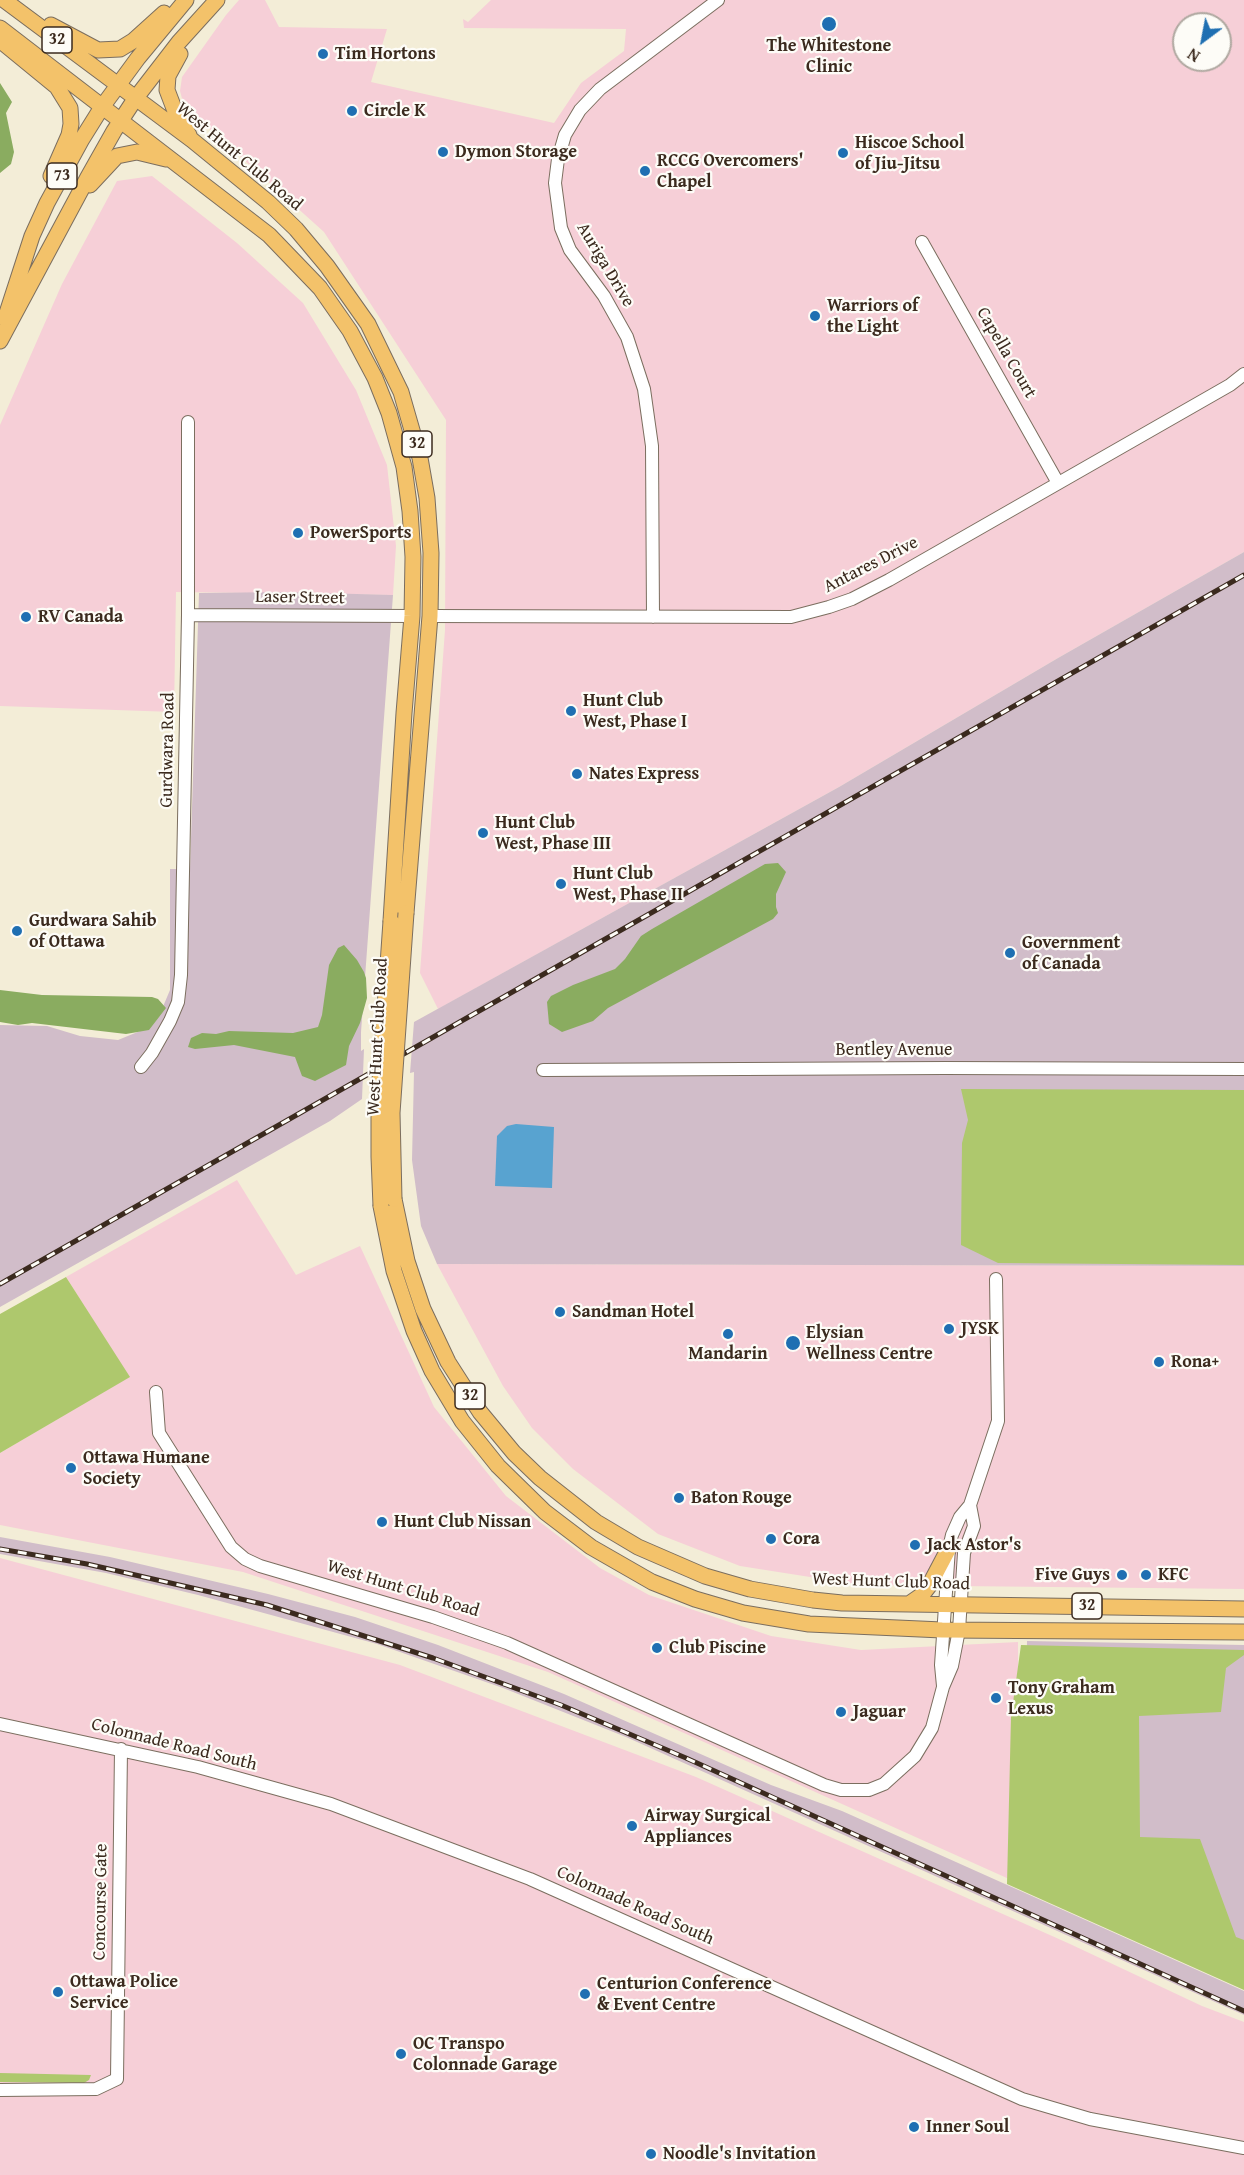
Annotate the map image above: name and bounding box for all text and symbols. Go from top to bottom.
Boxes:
north arrow [1172,12,1232,72]
marker: The Whitestone Clinic [820,15,838,33]
road number: 32 [42,27,72,53]
place label: The Whitestone Clinic [767,35,891,78]
place label: Tim Hortons [335,43,436,65]
text: N [1183,43,1204,69]
marker: Tim Hortons [316,47,330,61]
street label: West Hunt Club Road [171,98,307,216]
place label: Circle K [364,100,426,122]
marker: Circle K [345,104,359,118]
place label: Hiscoe School of Jiu-Jitsu [855,132,964,174]
place label: Dymon Storage [455,141,577,163]
marker: Dymon Storage [436,145,450,159]
marker: Hiscoe School of Jiu-Jitsu [836,146,850,160]
place label: RCCG Overcomers' Chapel [657,150,804,192]
road number: 73 [47,163,77,189]
marker: RCCG Overcomers' Chapel [638,164,652,178]
street label: Auriga Drive [571,219,639,311]
place label: Warriors of the Light [827,295,918,338]
street label: Capella Court [971,304,1041,402]
marker: Warriors of the Light [808,309,822,323]
road number: 32 [402,431,432,457]
place label: PowerSports [310,522,412,544]
marker: PowerSports [291,526,305,540]
street label: Antares Drive [820,532,922,598]
street label: Laser Street [255,586,345,610]
place label: RV Canada [38,606,123,628]
marker: RV Canada [19,610,33,624]
place label: Hunt Club West, Phase I [583,690,687,732]
street label: Gurdwara Road [156,692,180,808]
marker: Hunt Club West, Phase I [564,704,578,718]
place label: Nates Express [589,763,699,785]
marker: Nates Express [570,767,584,781]
place label: Hunt Club West, Phase III [495,812,611,854]
marker: Hunt Club West, Phase III [476,826,490,840]
place label: Hunt Club West, Phase II [573,863,683,906]
marker: Hunt Club West, Phase II [554,877,568,891]
place label: Gurdwara Sahib of Ottawa [29,910,157,952]
marker: Gurdwara Sahib of Ottawa [10,924,24,938]
place label: Government of Canada [1022,932,1120,974]
marker: Government of Canada [1003,946,1017,960]
street label: West Hunt Club Road [363,957,393,1117]
street label: Bentley Avenue [836,1039,952,1061]
place label: Sandman Hotel [572,1301,694,1323]
marker: Sandman Hotel [553,1305,567,1319]
place label: JYSK [961,1318,999,1340]
place label: Elysian Wellness Centre [806,1322,933,1364]
marker: JYSK [942,1322,956,1336]
marker: Mandarin [721,1327,735,1341]
marker: Elysian Wellness Centre [784,1334,802,1352]
place label: Mandarin [688,1343,768,1365]
place label: Rona+ [1171,1351,1219,1373]
marker: Rona+ [1152,1355,1166,1369]
road number: 32 [455,1383,485,1409]
place label: Ottawa Humane Society [83,1447,210,1490]
marker: Ottawa Humane Society [64,1461,78,1475]
place label: Baton Rouge [691,1487,792,1509]
marker: Baton Rouge [672,1491,686,1505]
place label: Hunt Club Nissan [394,1511,531,1533]
marker: Hunt Club Nissan [375,1515,389,1529]
place label: Cora [783,1528,820,1550]
marker: Cora [764,1532,778,1546]
place label: Jack Astor's [927,1534,1021,1556]
marker: Jack Astor's [908,1538,922,1552]
street label: West Hunt Club Road [324,1556,482,1622]
place label: Five Guys [1035,1564,1110,1586]
place label: KFC [1158,1564,1189,1586]
street label: West Hunt Club Road [812,1568,970,1596]
marker: Five Guys [1115,1568,1129,1582]
marker: KFC [1139,1568,1153,1582]
road number: 32 [1072,1593,1102,1619]
place label: Club Piscine [669,1637,766,1659]
marker: Club Piscine [650,1641,664,1655]
place label: Tony Graham Lexus [1008,1677,1115,1720]
marker: Tony Graham Lexus [989,1691,1003,1705]
place label: Jaguar [853,1701,906,1723]
marker: Jaguar [834,1705,848,1719]
street label: Colonnade Road South [89,1714,259,1776]
place label: Airway Surgical Appliances [644,1805,771,1848]
marker: Airway Surgical Appliances [625,1819,639,1833]
street label: Concourse Gate [89,1843,113,1961]
street label: Colonnade Road South [553,1862,717,1950]
place label: Ottawa Police Service [70,1971,178,2014]
place label: Centurion Conference & Event Centre [597,1973,772,2016]
marker: Ottawa Police Service [51,1985,65,1999]
marker: Centurion Conference & Event Centre [578,1987,592,2001]
place label: OC Transpo Colonnade Garage [413,2033,557,2076]
marker: OC Transpo Colonnade Garage [394,2047,408,2061]
place label: Inner Soul [926,2116,1009,2138]
marker: Inner Soul [907,2120,921,2134]
place label: Noodle's Invitation [663,2143,816,2165]
marker: Noodle's Invitation [644,2147,658,2161]

